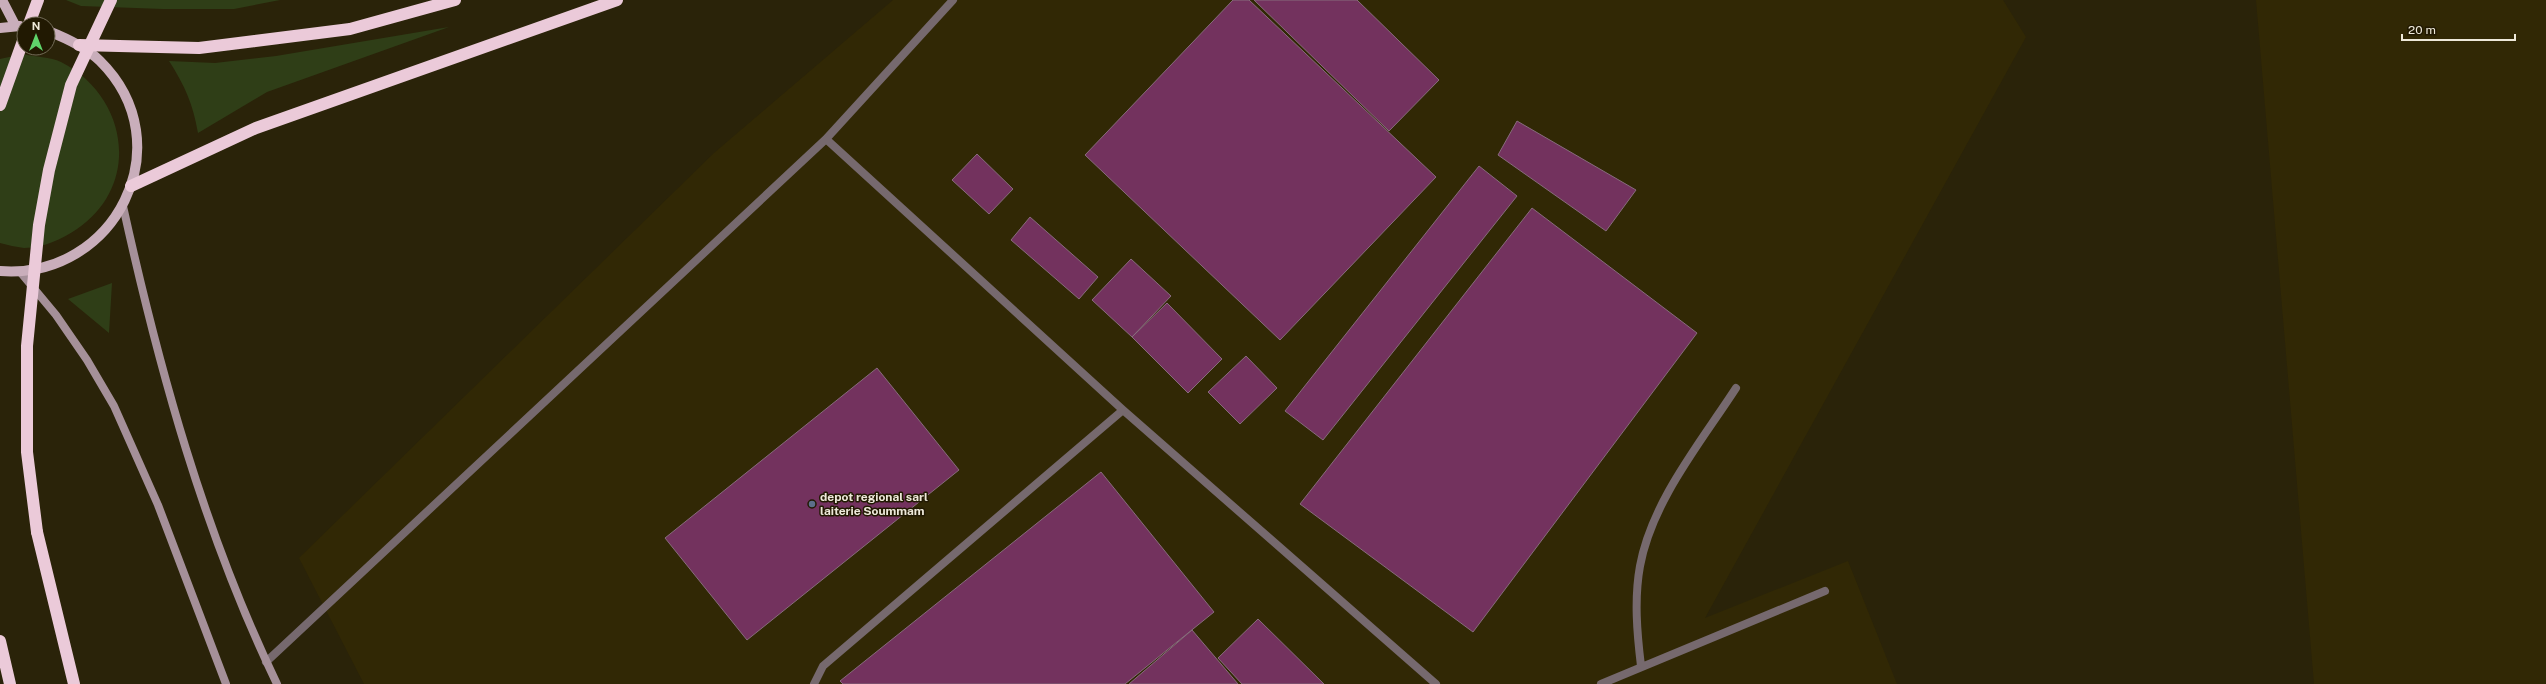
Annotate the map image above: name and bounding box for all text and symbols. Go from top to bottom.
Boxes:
north arrow [16,16,56,56]
scale bar [2402,16,2515,42]
text: N [32,20,40,32]
text: 20 m [2408,23,2436,37]
place label: depot regional sarl laiterie Soummam [820,490,928,518]
marker: depot regional sarl laiterie Soummam [807,499,817,509]

